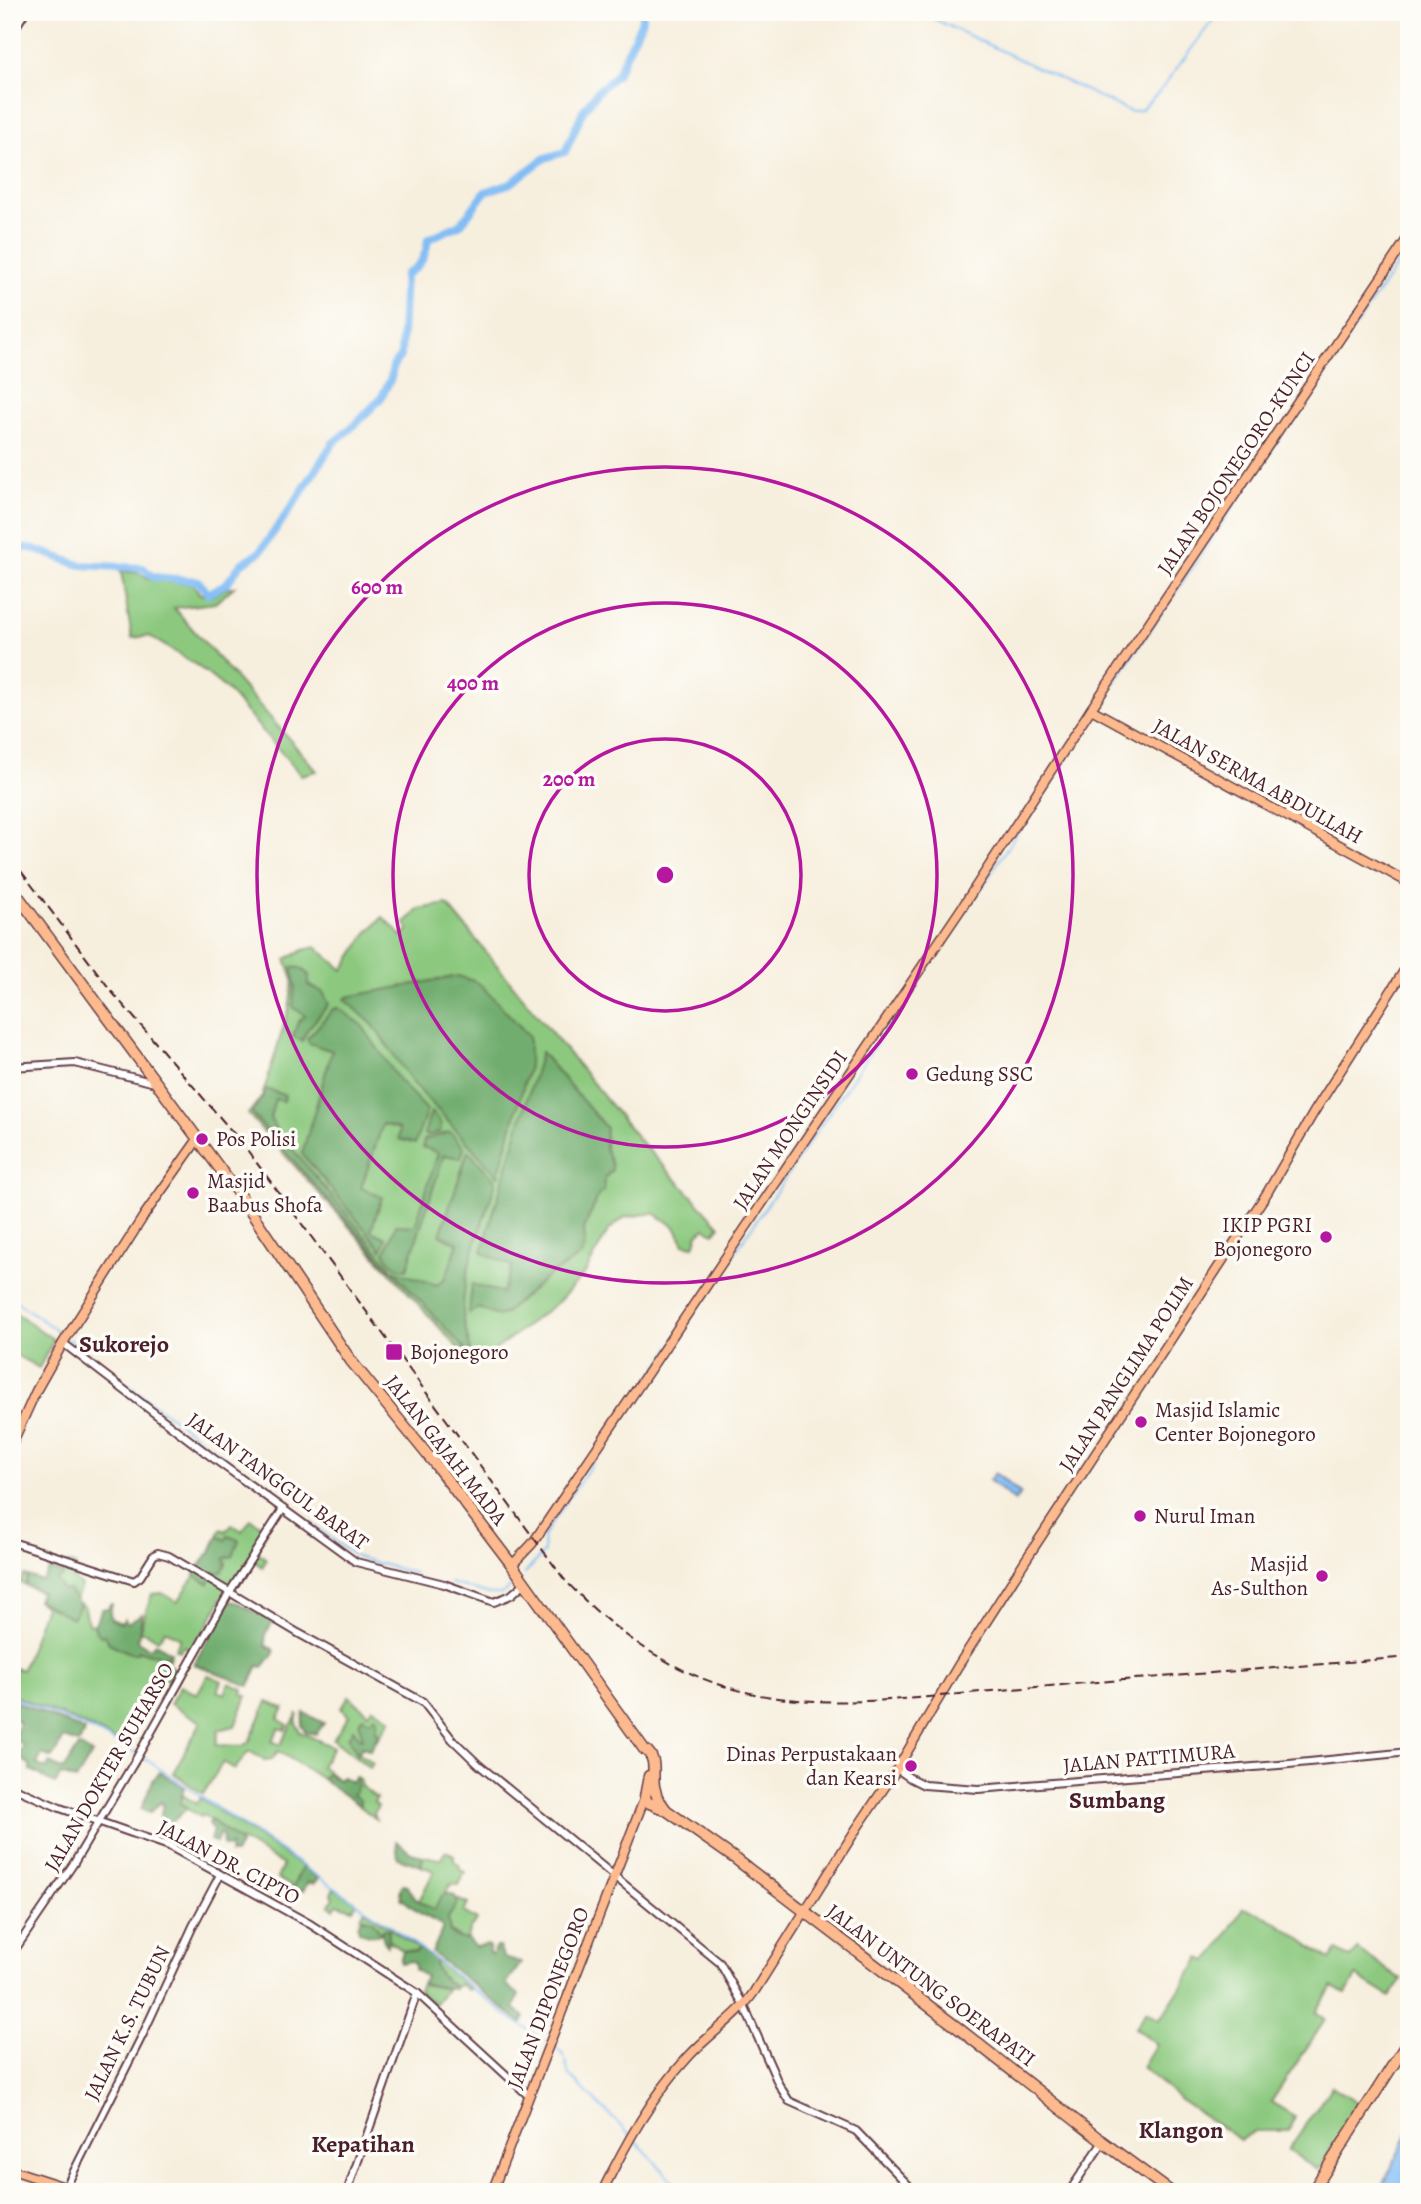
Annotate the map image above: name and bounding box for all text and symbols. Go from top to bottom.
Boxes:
street label: JALAN BOJONEGORO-KUNCI [1151,346,1321,580]
text: 600 m [351,573,403,601]
text: 400 m [447,669,500,697]
street label: JALAN SERMA ABDULLAH [1148,712,1368,850]
text: 200 m [543,765,596,793]
centre of rings [653,863,677,887]
street label: JALAN MONGINSIDI [726,1045,854,1215]
place label: Gedung SSC [926,1060,1033,1088]
marker: Gedung SSC [904,1066,920,1082]
place label: Pos Polisi [216,1125,296,1153]
marker: Pos Polisi [194,1131,210,1147]
place label: Masjid Baabus Shofa [207,1167,323,1219]
marker: Masjid Baabus Shofa [185,1185,201,1201]
place label: IKIP PGRI Bojonegoro [1214,1211,1312,1263]
marker: IKIP PGRI Bojonegoro [1318,1229,1334,1245]
street label: JALAN PANGLIMA POLIM [1052,1271,1200,1477]
district label: Sukorejo [79,1328,169,1360]
place label: Bojonegoro [410,1338,508,1366]
marker: Bojonegoro [384,1342,404,1362]
street label: JALAN GAJAH MADA [378,1369,514,1531]
place label: Masjid Islamic Center Bojonegoro [1155,1396,1316,1448]
street label: JALAN TANGGUL BARAT [182,1406,375,1557]
marker: Masjid Islamic Center Bojonegoro [1133,1414,1149,1430]
place label: Nurul Iman [1154,1502,1255,1530]
marker: Nurul Iman [1132,1508,1148,1524]
place label: Masjid As-Sulthon [1211,1550,1309,1602]
marker: Masjid As-Sulthon [1314,1568,1330,1584]
street label: JALAN DOKTER SUHARSO [38,1657,180,1877]
street label: JALAN PATTIMURA [1062,1736,1237,1779]
place label: Dinas Perpustakaan dan Kearsi [726,1740,897,1792]
marker: Dinas Perpustakaan dan Kearsi [903,1758,919,1774]
district label: Sumbang [1069,1784,1166,1816]
street label: JALAN DR. CIPTO [153,1813,305,1911]
street label: JALAN UNTUNG SOERAPATI [821,1897,1041,2073]
street label: JALAN DIPONEGORO [500,1903,596,2093]
street label: JALAN K.S. TUBUN [77,1941,177,2105]
district label: Klangon [1138,2114,1224,2146]
district label: Kepatihan [311,2128,415,2160]

